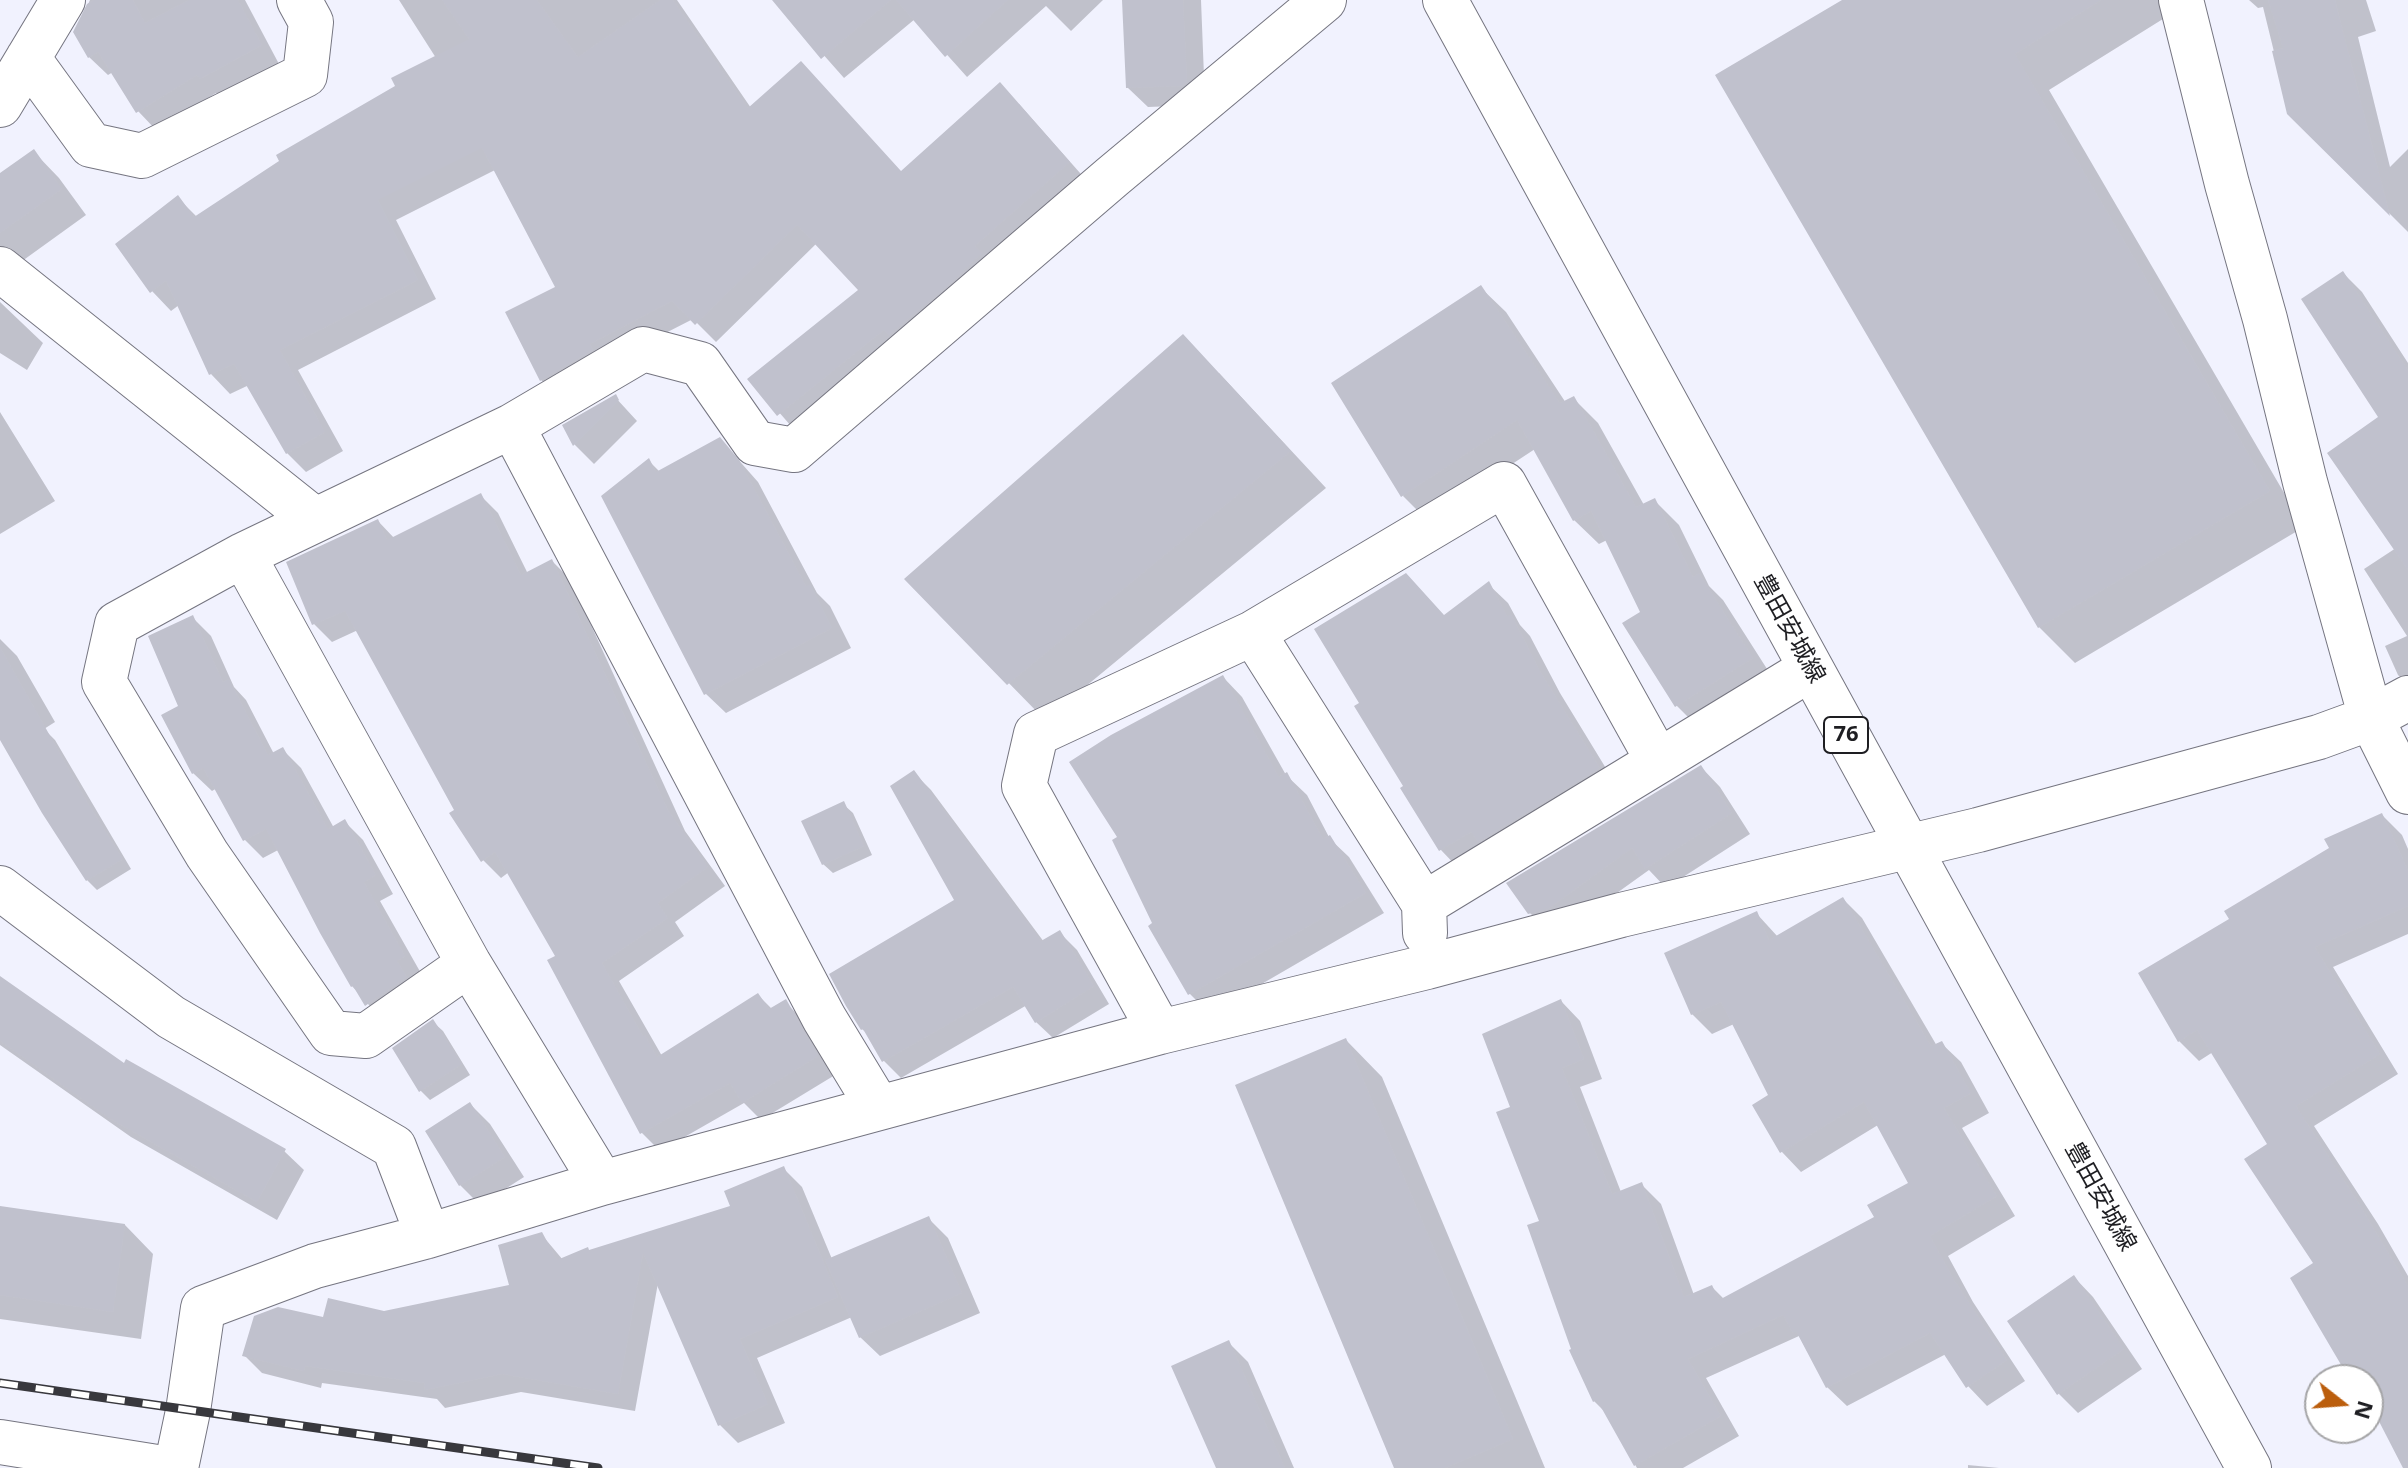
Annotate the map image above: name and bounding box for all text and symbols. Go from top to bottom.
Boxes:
street label: 豊田安城線 [1747,570,1831,688]
road number: 76 [1824,717,1868,753]
street label: 豊田安城線 [2058,1138,2142,1256]
north arrow [2304,1364,2384,1444]
text: N [2348,1397,2382,1423]

